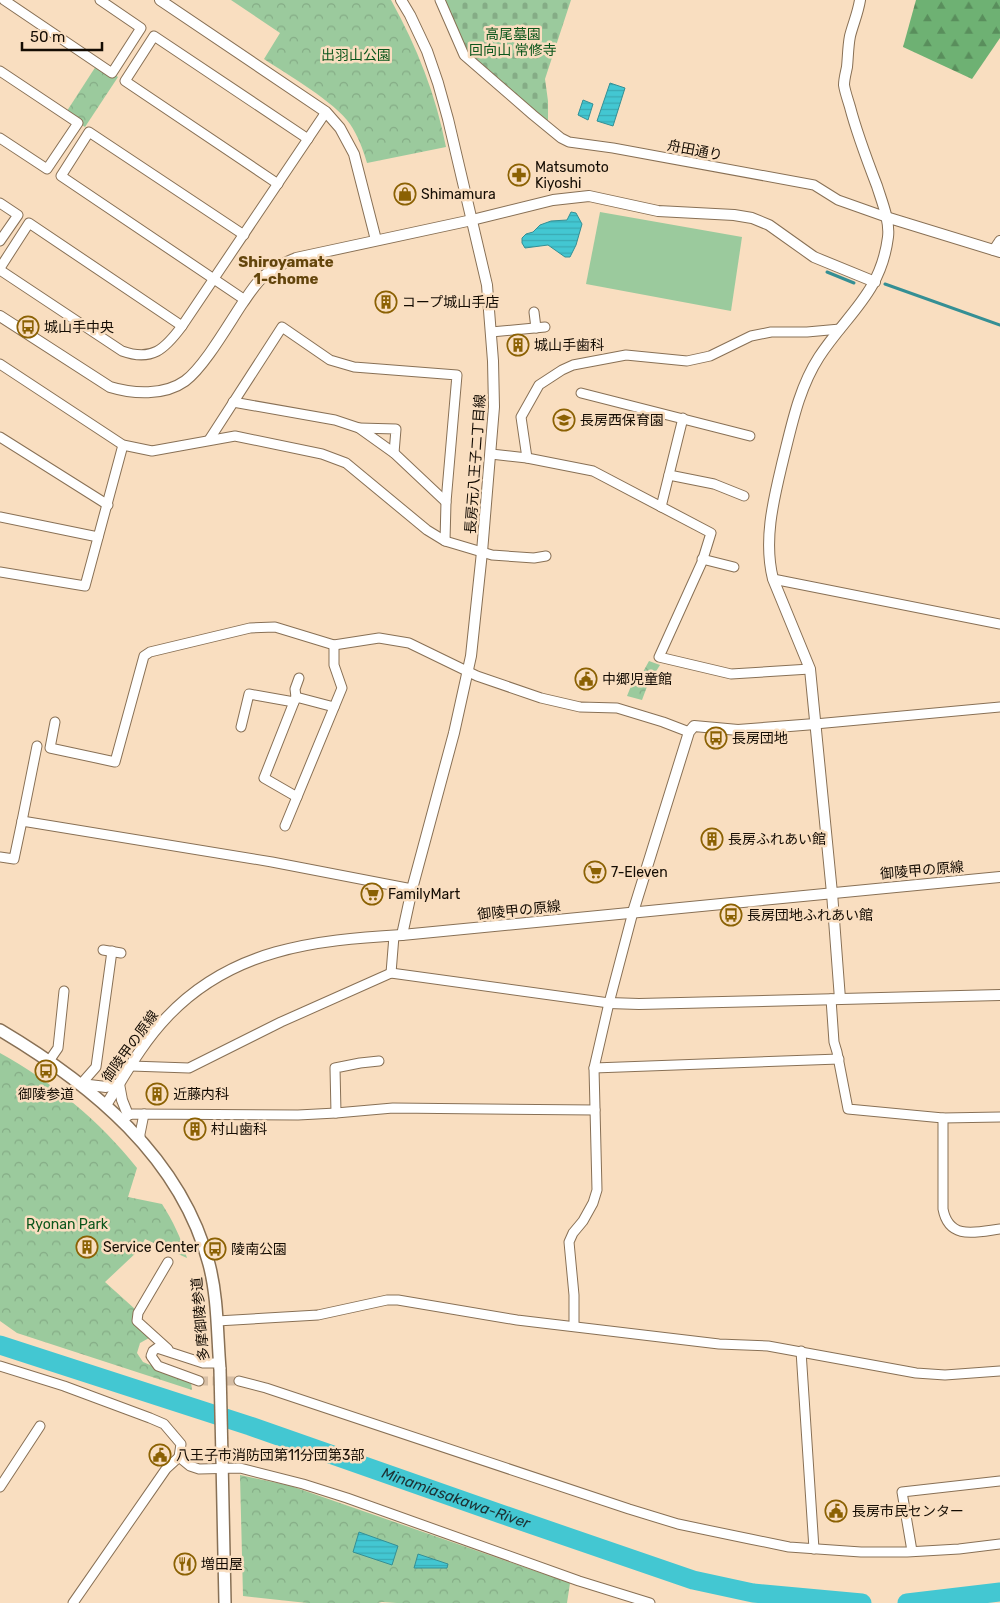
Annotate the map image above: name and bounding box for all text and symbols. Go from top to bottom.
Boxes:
scale bar [22,20,102,52]
park label: 高尾墓園 回向山 常修寺 [469,26,557,59]
text: 50 m [30,28,65,46]
park label: 出羽山公園 [321,47,391,64]
street label: 舟田通り [666,137,724,164]
place label: Matsumoto Kiyoshi [535,159,609,192]
pharmacy icon: Matsumoto Kiyoshi [507,163,531,187]
shop icon: Shimamura [393,182,417,206]
place label: Shimamura [421,186,496,203]
district label: Shiroyamate 1-chome [238,253,334,288]
building icon: コープ城山手店 [374,290,398,314]
place label: コープ城山手店 [402,294,499,311]
bus stop icon: 城山手中央 [16,315,40,339]
place label: 城山手中央 [44,319,114,336]
building icon: 城山手歯科 [506,333,530,357]
place label: 城山手歯科 [534,337,604,354]
street label: 長房元八王子二丁目線 [462,394,489,534]
school or university icon: 長房西保育園 [552,408,576,432]
place label: 長房西保育園 [580,412,664,429]
public building icon: 中郷児童館 [574,667,598,691]
place label: 中郷児童館 [602,671,672,688]
bus stop icon: 長房団地 [704,726,728,750]
place label: 長房団地 [732,730,788,747]
building icon: 長房ふれあい館 [700,827,724,851]
place label: 長房ふれあい館 [728,831,826,848]
street label: 御陵甲の原線 [879,858,965,883]
supermarket icon: 7-Eleven [583,860,607,884]
place label: 7-Eleven [611,864,668,881]
supermarket icon: FamilyMart [360,882,384,906]
place label: FamilyMart [388,886,461,903]
street label: 御陵甲の原線 [476,898,562,923]
bus stop icon: 長房団地ふれあい館 [719,903,743,927]
place label: 長房団地ふれあい館 [747,907,873,924]
street label: 御陵甲の原線 [99,1007,162,1085]
bus stop icon: 御陵参道 [34,1059,58,1083]
building icon: 近藤内科 [145,1082,169,1106]
place label: 御陵参道 [18,1086,74,1103]
place label: 近藤内科 [173,1086,229,1103]
building icon: 村山歯科 [183,1117,207,1141]
place label: 村山歯科 [211,1121,267,1138]
park label: Ryonan Park [26,1216,109,1233]
building icon: Service Center [75,1235,99,1259]
bus stop icon: 陵南公園 [203,1237,227,1261]
place label: Service Center [103,1239,200,1256]
place label: 陵南公園 [231,1241,287,1258]
street label: 多摩御陵参道 [188,1276,213,1362]
public building icon: 八王子市消防団第11分団第3部 [148,1443,172,1467]
place label: 八王子市消防団第11分団第3部 [176,1447,364,1464]
water label: Minamiasakawa-River [379,1464,534,1533]
public building icon: 長房市民センター [824,1499,848,1523]
place label: 長房市民センター [852,1503,964,1520]
restaurant icon: 増田屋 [173,1552,197,1576]
place label: 増田屋 [201,1556,243,1573]

